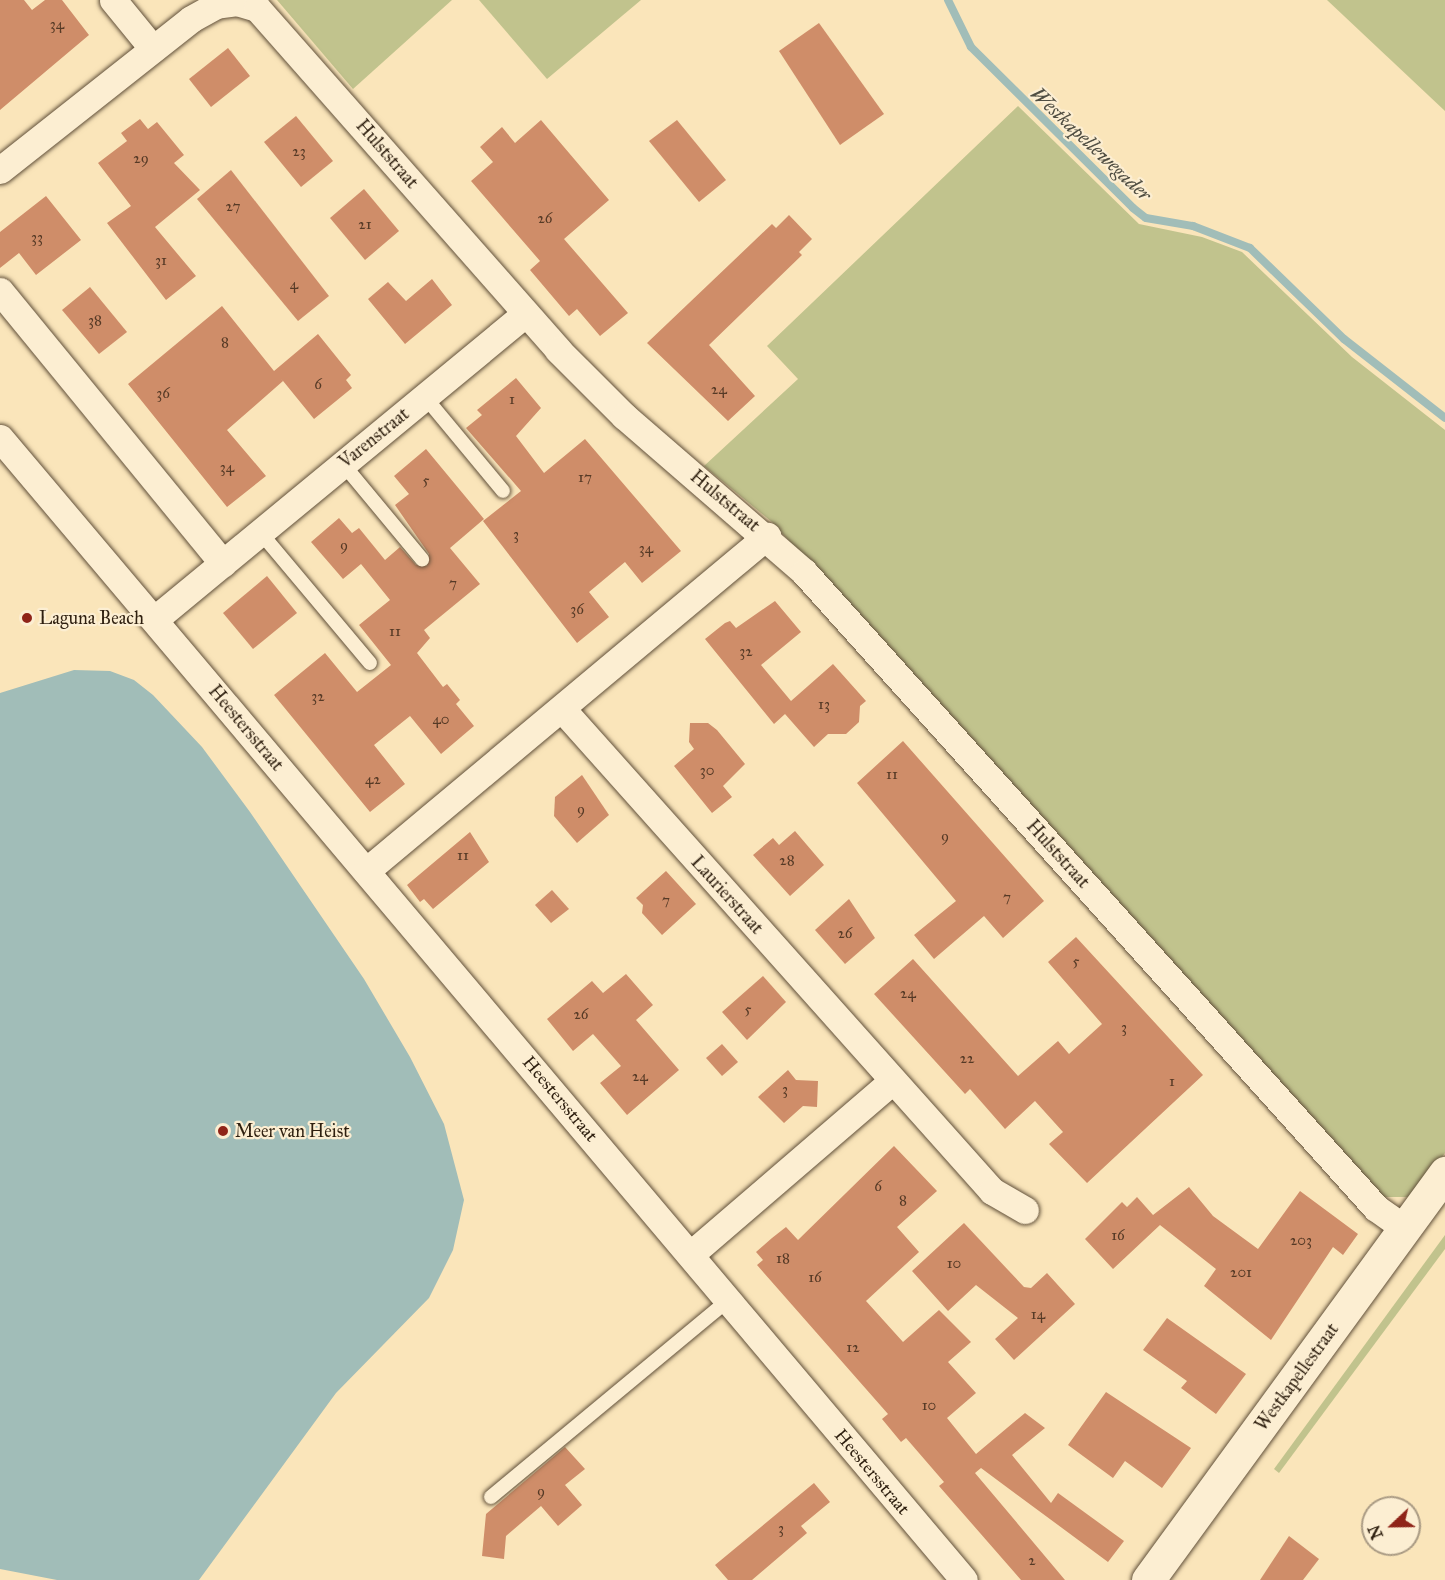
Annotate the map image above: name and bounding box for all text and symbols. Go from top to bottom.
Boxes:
house number: 34 [50,16,64,34]
water label: Westkapellewegader [1025,82,1157,206]
street label: Hulststraat [351,115,423,193]
house number: 23 [292,143,306,161]
house number: 29 [133,150,149,168]
house number: 27 [226,198,240,216]
house number: 26 [537,210,553,228]
house number: 21 [358,216,372,234]
house number: 33 [31,229,43,247]
house number: 31 [155,252,167,270]
house number: 4 [290,276,298,294]
house number: 38 [88,312,102,330]
house number: 8 [221,334,229,352]
house number: 6 [314,376,322,394]
house number: 24 [711,381,727,399]
house number: 36 [156,385,170,403]
house number: 1 [509,391,515,409]
street label: Varenstraat [335,403,413,473]
house number: 34 [220,459,234,477]
street label: Hulststraat [686,466,764,536]
house number: 17 [578,469,592,487]
house number: 5 [423,472,429,490]
house number: 3 [513,526,519,544]
house number: 9 [340,537,348,555]
house number: 34 [639,540,653,558]
house number: 7 [449,575,457,593]
house number: 36 [570,601,584,619]
place label: Laguna Beach [39,607,144,629]
marker: Laguna Beach [20,611,34,625]
house number: 11 [389,623,401,641]
house number: 32 [739,643,753,661]
street label: Heestersstraat [204,681,288,775]
house number: 32 [311,688,325,706]
house number: 13 [818,696,830,714]
house number: 40 [432,711,450,729]
house number: 30 [700,762,714,780]
house number: 11 [886,766,898,784]
house number: 42 [365,771,381,789]
house number: 9 [577,801,585,819]
street label: Hulststraat [1022,816,1094,892]
house number: 9 [941,828,949,846]
house number: 11 [457,847,469,865]
street label: Laurierstraat [686,852,768,938]
house number: 28 [779,852,795,870]
house number: 7 [1003,889,1011,907]
house number: 7 [662,892,670,910]
house number: 26 [837,925,853,943]
house number: 5 [1073,953,1079,971]
house number: 24 [900,985,916,1003]
house number: 5 [745,1001,751,1019]
house number: 26 [573,1006,589,1024]
house number: 3 [1121,1019,1127,1037]
house number: 22 [960,1050,974,1068]
street label: Heestersstraat [518,1052,602,1146]
house number: 24 [632,1068,648,1086]
house number: 1 [1169,1073,1175,1091]
house number: 3 [782,1081,788,1099]
place label: Meer van Heist [235,1120,350,1142]
marker: Meer van Heist [216,1124,230,1138]
house number: 6 [874,1178,882,1196]
house number: 8 [899,1192,907,1210]
house number: 16 [1111,1227,1125,1245]
house number: 203 [1290,1232,1312,1250]
house number: 18 [776,1250,790,1268]
house number: 10 [947,1255,961,1273]
house number: 201 [1230,1264,1252,1282]
house number: 16 [808,1269,822,1287]
house number: 14 [1031,1306,1045,1324]
street label: Westkapellestraat [1251,1319,1343,1435]
house number: 12 [846,1339,860,1357]
house number: 10 [922,1397,936,1415]
street label: Heestersstraat [830,1425,914,1519]
house number: 9 [537,1483,545,1501]
north arrow [1361,1496,1421,1556]
house number: 3 [778,1520,784,1538]
text: N [1364,1522,1387,1542]
house number: 2 [1028,1552,1036,1570]

